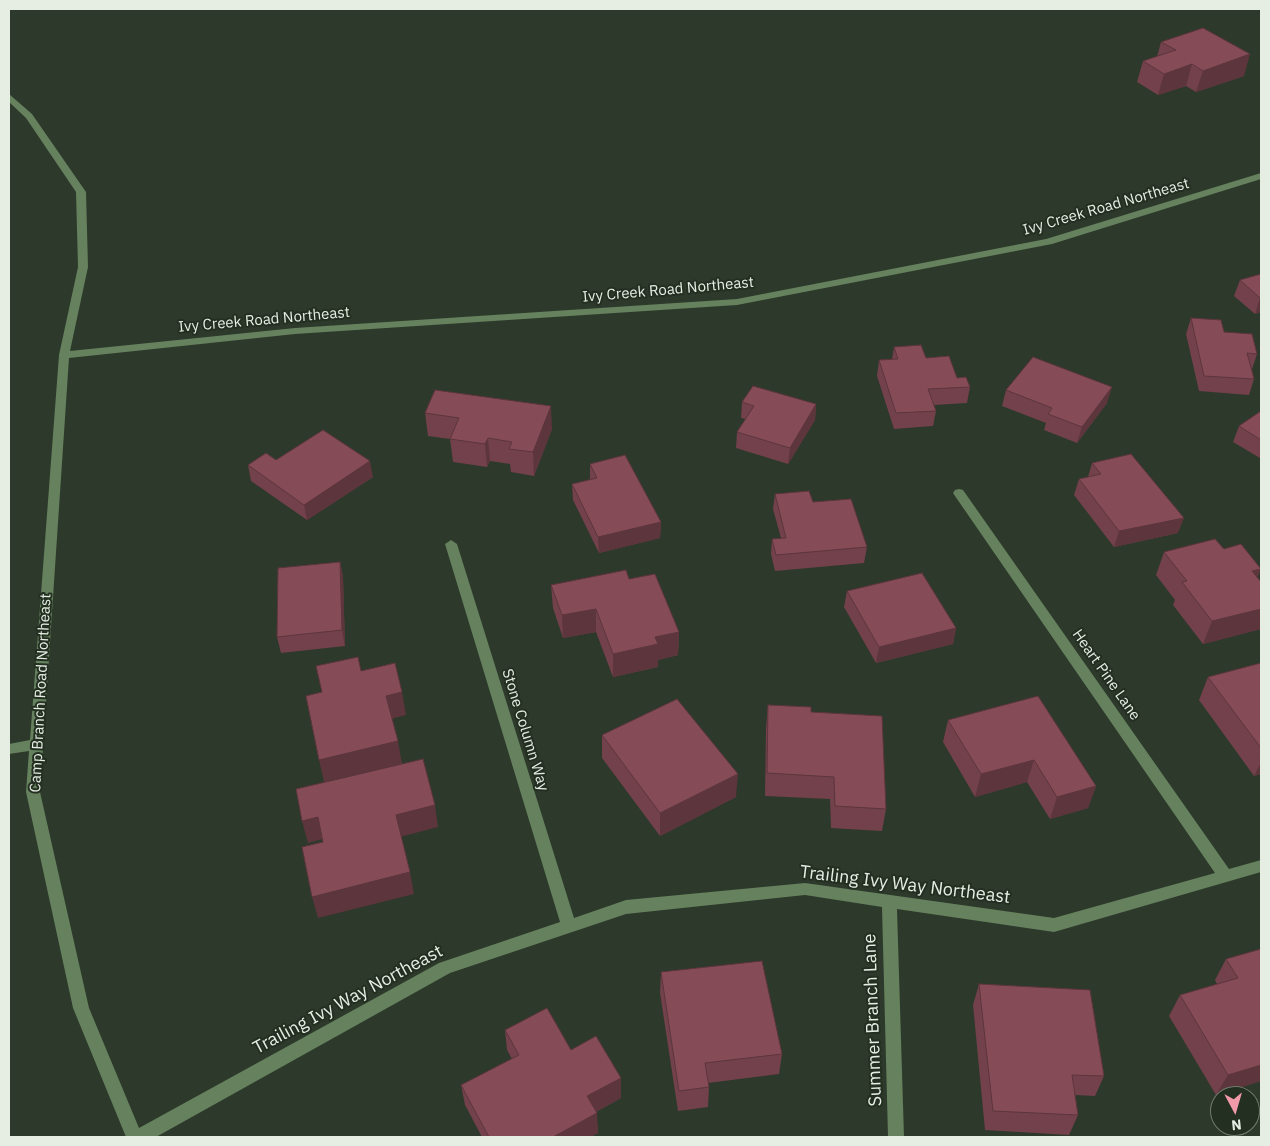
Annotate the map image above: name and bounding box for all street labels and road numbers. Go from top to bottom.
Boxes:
street label: Ivy Creek Road Northeast [1021,175,1191,239]
street label: Ivy Creek Road Northeast [581,274,755,306]
street label: Ivy Creek Road Northeast [177,304,351,336]
street label: Camp Branch Road Northeast [27,593,55,793]
street label: Heart Pine Lane [1068,626,1144,724]
street label: Stone Column Way [498,667,552,793]
street label: Trailing Ivy Way Northeast [799,861,1011,909]
street label: Summer Branch Lane [859,933,887,1107]
street label: Trailing Ivy Way Northeast [249,941,447,1059]

